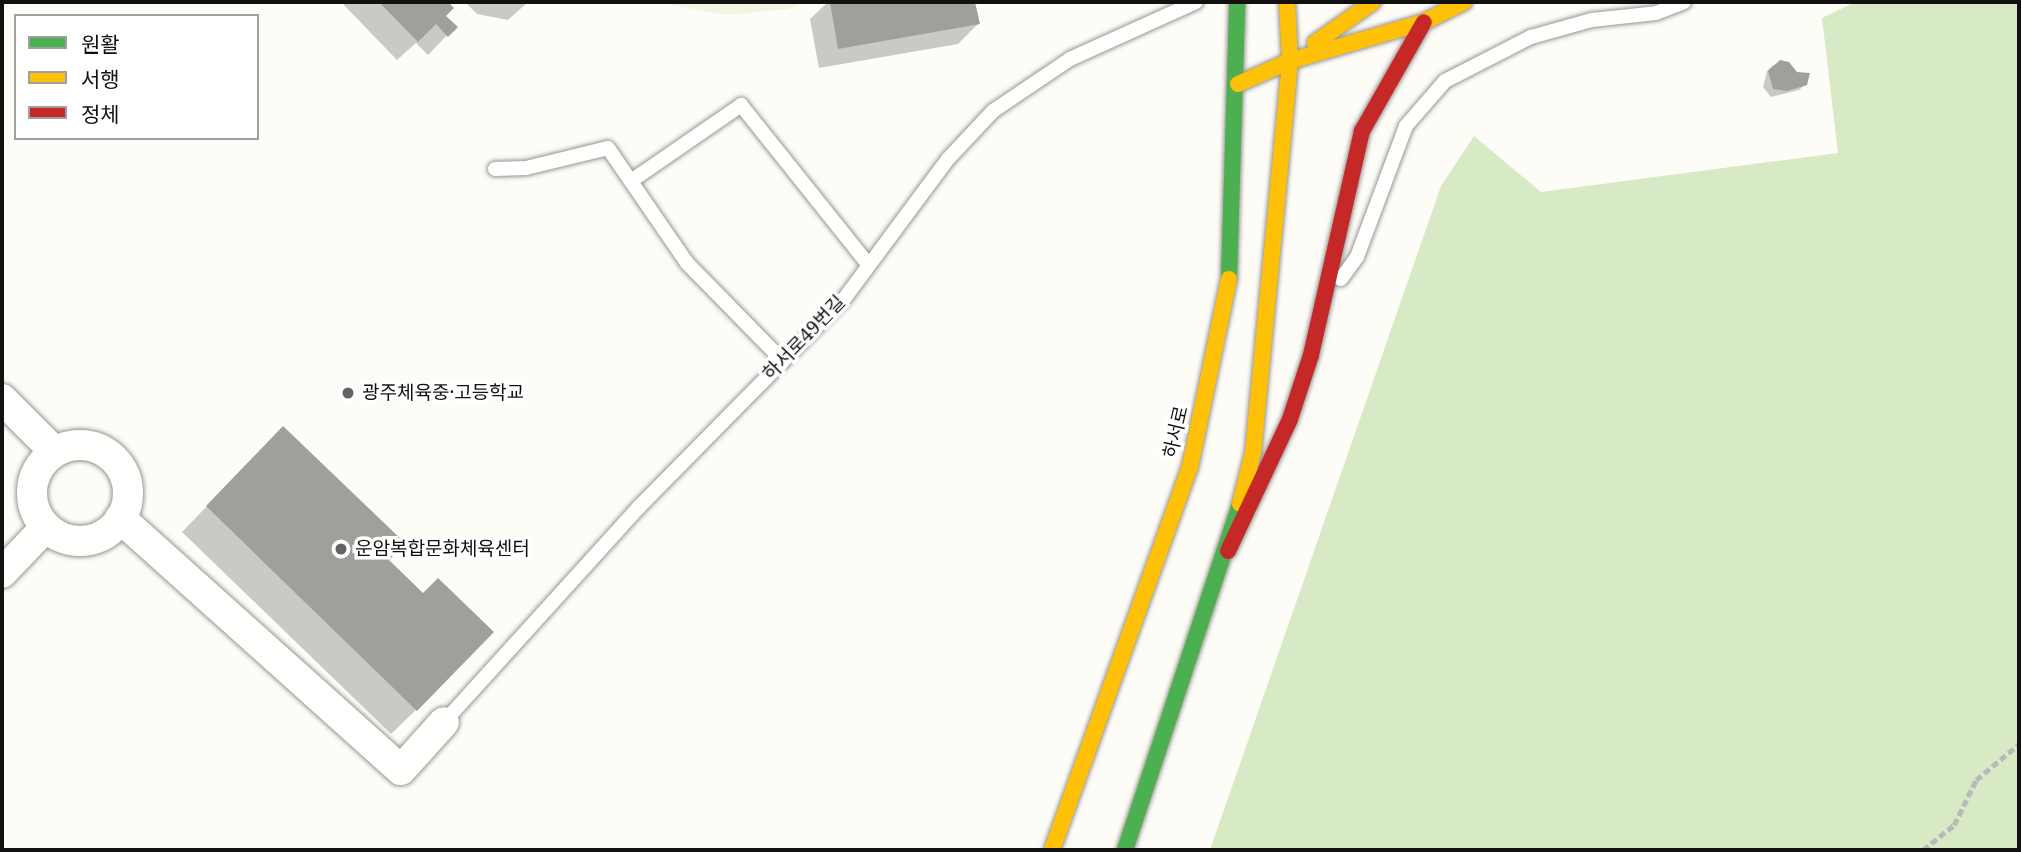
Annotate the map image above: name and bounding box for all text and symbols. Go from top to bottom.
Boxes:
legend [14,14,259,140]
text: 원활 [81,30,120,58]
text: 서행 [81,65,120,93]
text: 정체 [81,100,120,128]
street label: 하서로49번길 [758,291,850,385]
place label: 광주체육중·고등학교 [362,382,524,404]
marker: 광주체육중·고등학교 [340,385,356,401]
street label: 하서로 [1159,404,1193,460]
place label: 운암복합문화체육센터 [355,538,530,560]
marker: 운암복합문화체육센터 [333,541,349,557]

